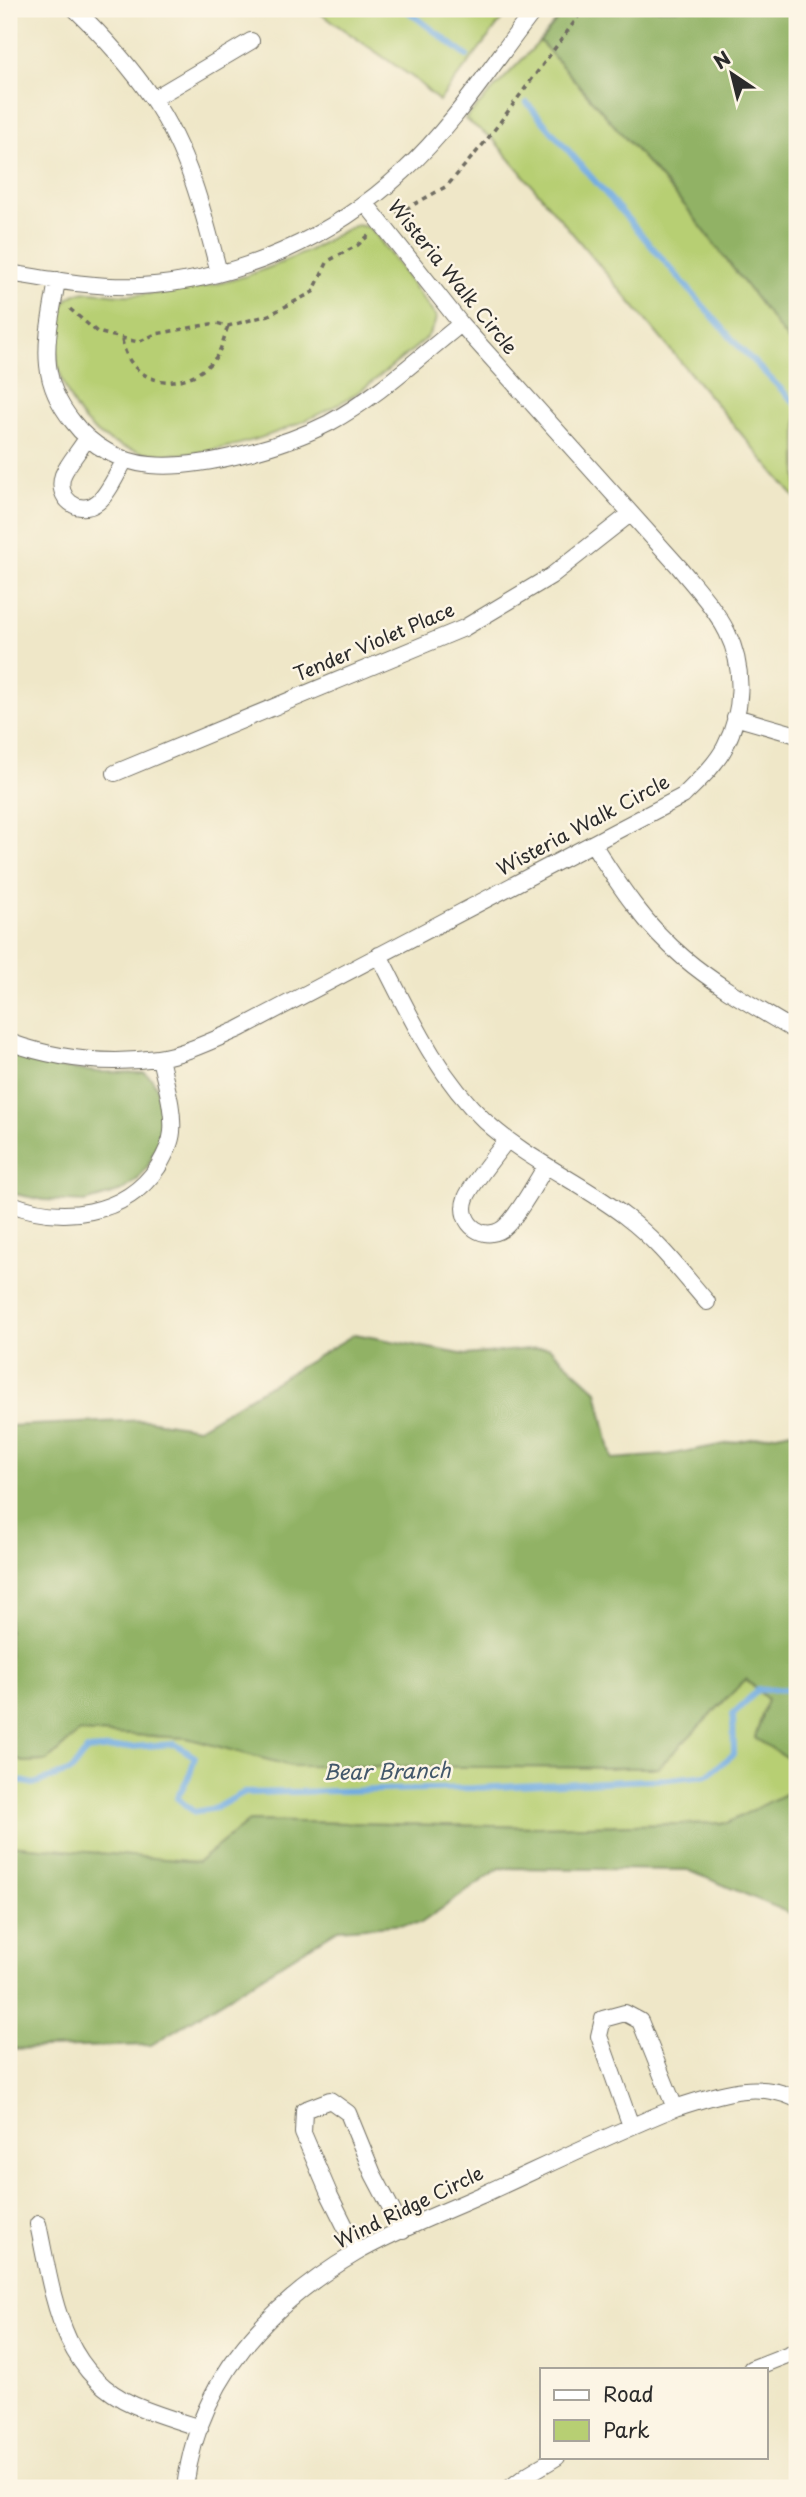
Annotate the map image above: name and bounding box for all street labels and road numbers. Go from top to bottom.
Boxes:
street label: Wisteria Walk Circle [382,193,525,360]
street label: Tender Violet Place [289,595,458,688]
street label: Wisteria Walk Circle [491,767,674,882]
street label: Wind Ridge Circle [329,2158,488,2254]

